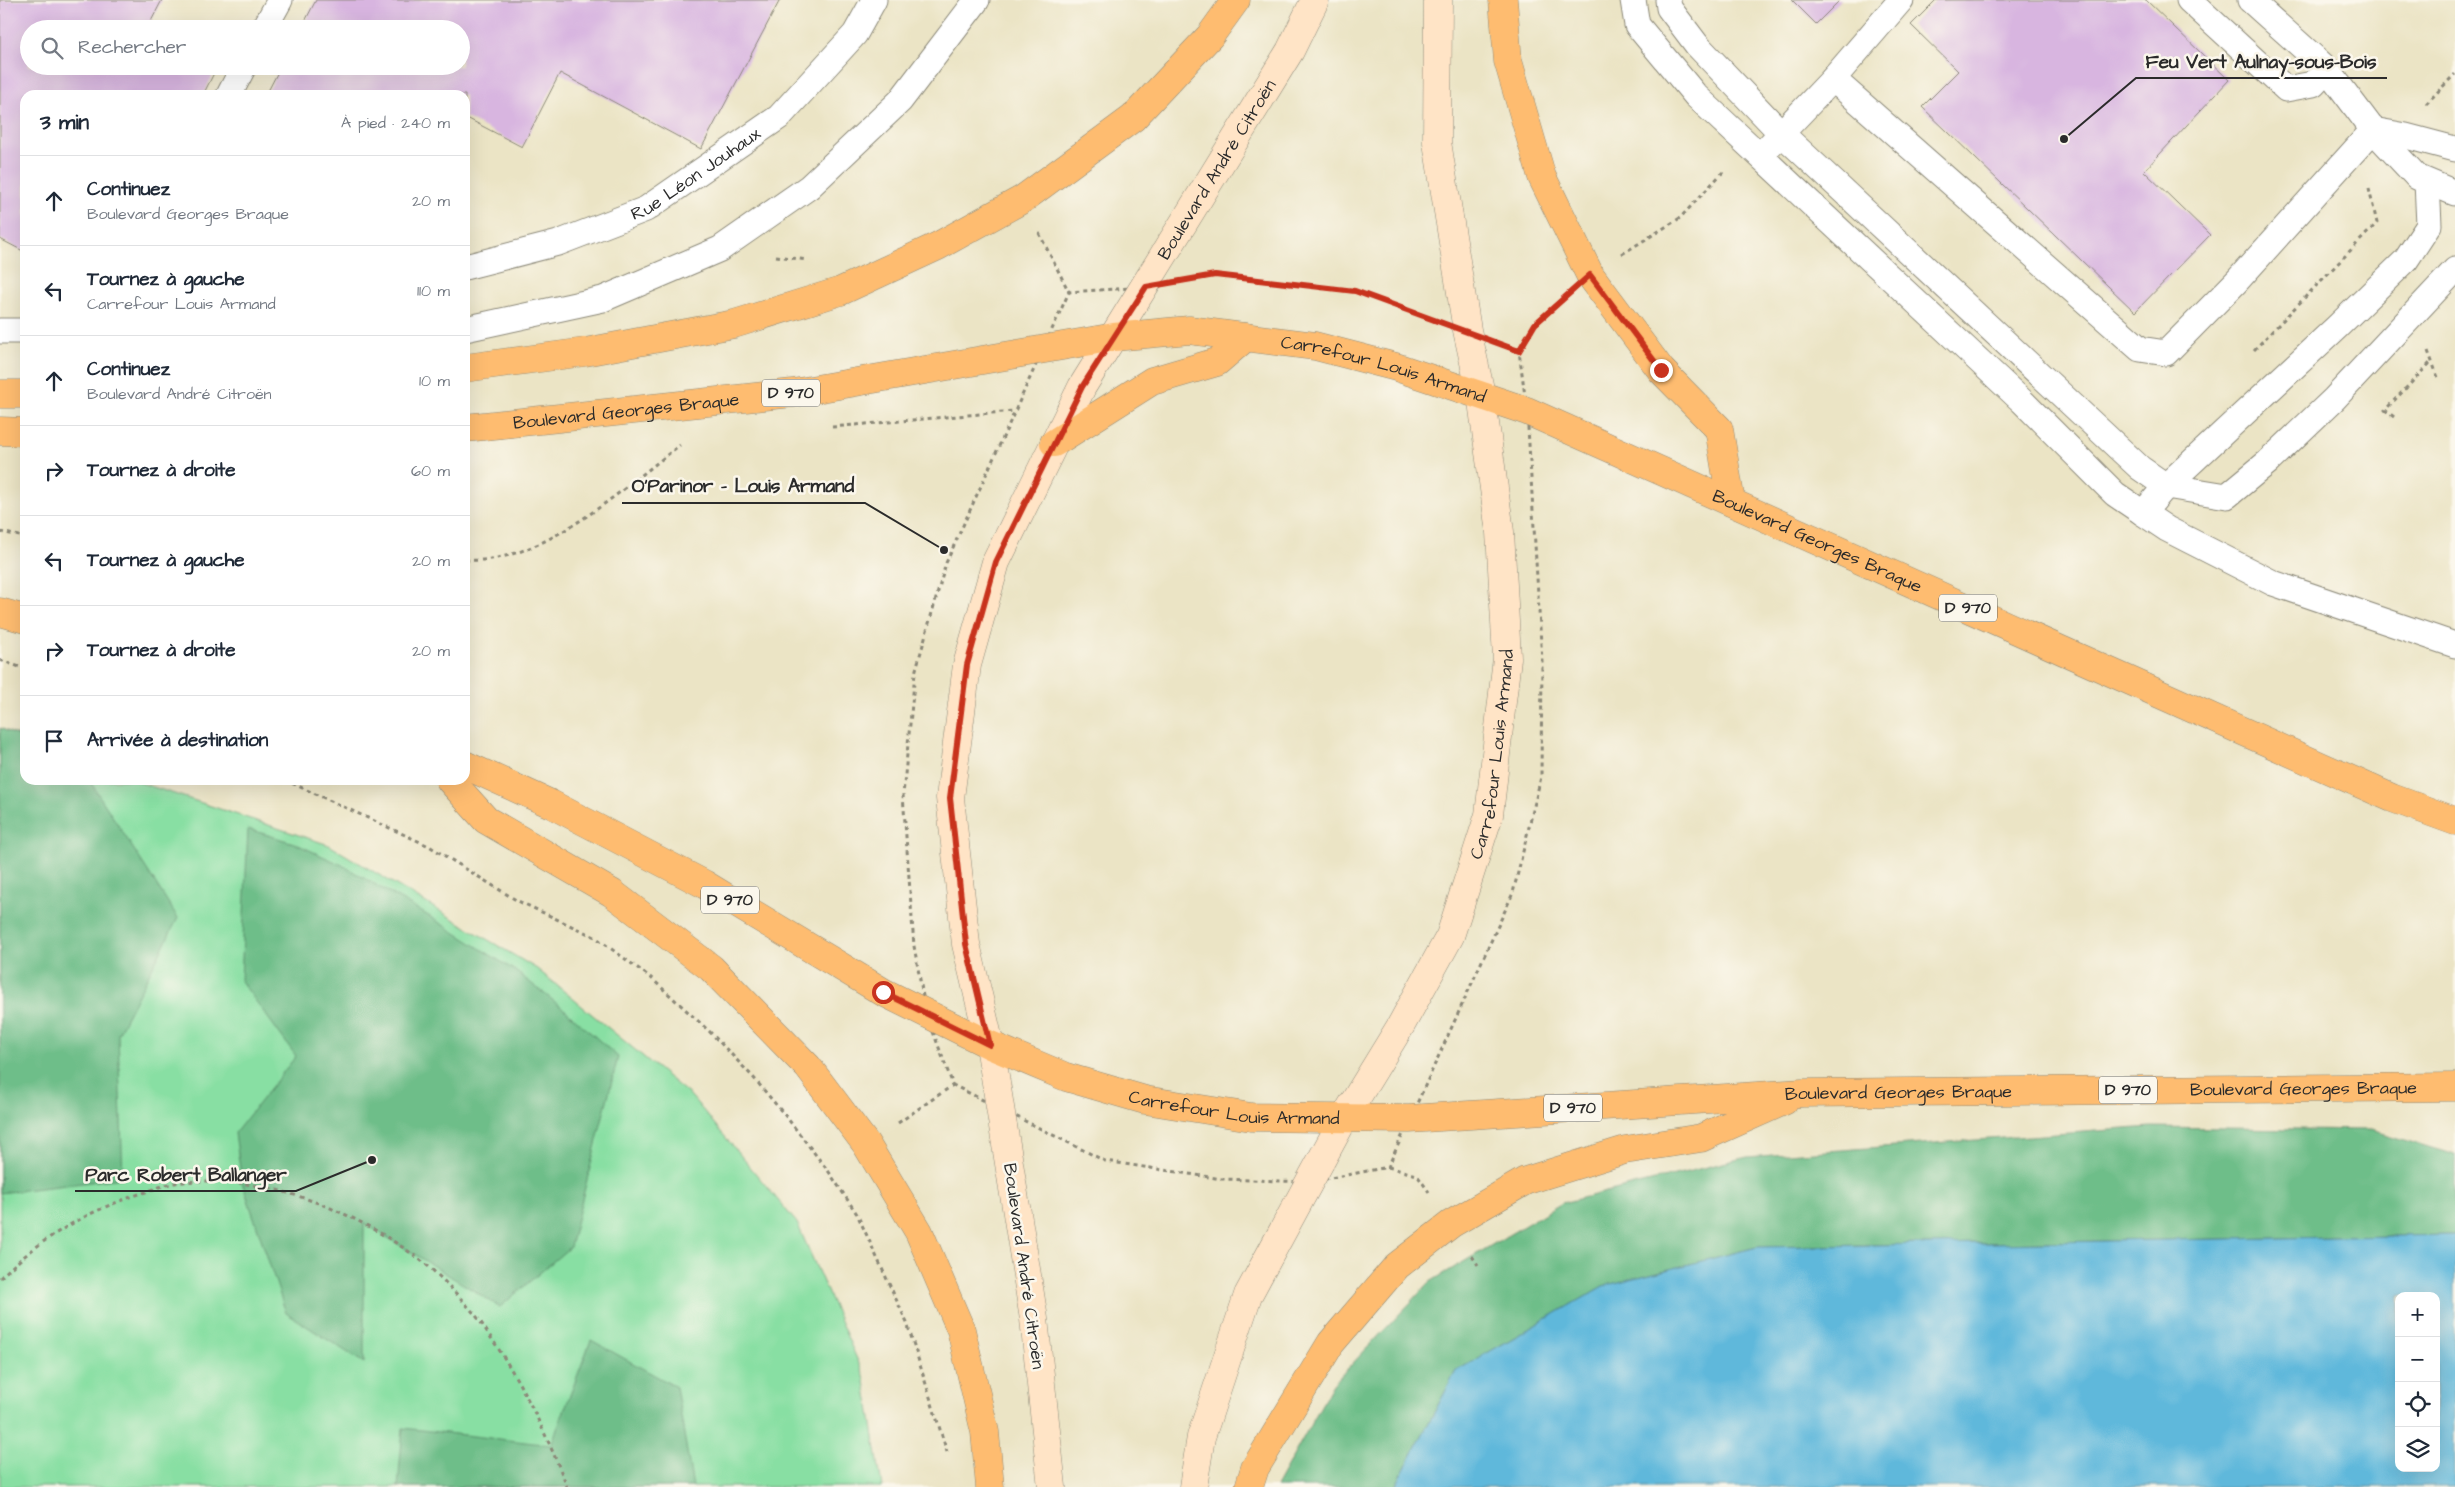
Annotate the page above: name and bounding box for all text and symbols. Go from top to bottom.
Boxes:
search box [20,20,470,75]
icon: search [38,34,66,62]
text: Rechercher [78,34,186,61]
callout: Feu Vert Aulnay-sous-Bois [2136,44,2387,78]
text: Feu Vert Aulnay-sous-Bois [2146,49,2377,77]
street label: Boulevard André Citroën [1151,75,1282,264]
text: 3 min [40,108,89,137]
text: À pied · 240 m [341,112,450,134]
street label: Rue Léon Jouhaux [627,121,766,226]
text: Continuez [87,176,170,203]
icon: ahead [40,187,68,215]
text: 20 m [412,190,450,212]
text: Boulevard Georges Braque [87,203,289,225]
text: Tournez à gauche [87,266,245,293]
icon: left [40,277,68,305]
text: 110 m [417,280,450,302]
text: Carrefour Louis Armand [87,293,276,315]
street label: Carrefour Louis Armand [1280,329,1489,409]
text: Continuez [87,356,170,383]
route end [1650,359,1673,382]
icon: ahead [40,367,68,395]
text: 10 m [419,370,450,392]
road number: D 970 [762,379,820,406]
text: Boulevard André Citroën [87,383,272,405]
street label: Boulevard Georges Braque [512,386,741,435]
icon: right [40,457,68,485]
text: Tournez à droite [87,457,235,484]
text: 60 m [411,460,450,482]
callout: O'Parinor – Louis Armand [622,469,865,503]
text: O'Parinor – Louis Armand [632,473,855,500]
street label: Boulevard Georges Braque [1709,483,1926,599]
icon: left [40,547,68,575]
text: Tournez à gauche [87,547,245,574]
text: 20 m [412,550,450,572]
road number: D 970 [1939,594,1997,622]
icon: right [40,637,68,665]
text: Tournez à droite [87,637,235,664]
text: 20 m [412,640,450,662]
street label: Carrefour Louis Armand [1463,649,1520,862]
icon: arrive [40,727,68,755]
text: Arrivée à destination [87,727,268,754]
road number: D 970 [701,886,759,914]
route start [872,981,895,1004]
street label: Boulevard Georges Braque [2190,1075,2417,1102]
road number: D 970 [2099,1076,2157,1104]
street label: Boulevard Georges Braque [1784,1079,2012,1107]
street label: Carrefour Louis Armand [1126,1083,1340,1131]
road number: D 970 [1544,1094,1602,1122]
callout: Parc Robert Ballanger [75,1157,296,1191]
street label: Boulevard André Citroën [997,1161,1051,1371]
text: Parc Robert Ballanger [85,1162,287,1190]
map controls [2395,1292,2440,1472]
button: + [2395,1292,2440,1337]
button: − [2395,1337,2440,1382]
button: locate [2395,1382,2440,1427]
button: layers [2395,1427,2440,1472]

